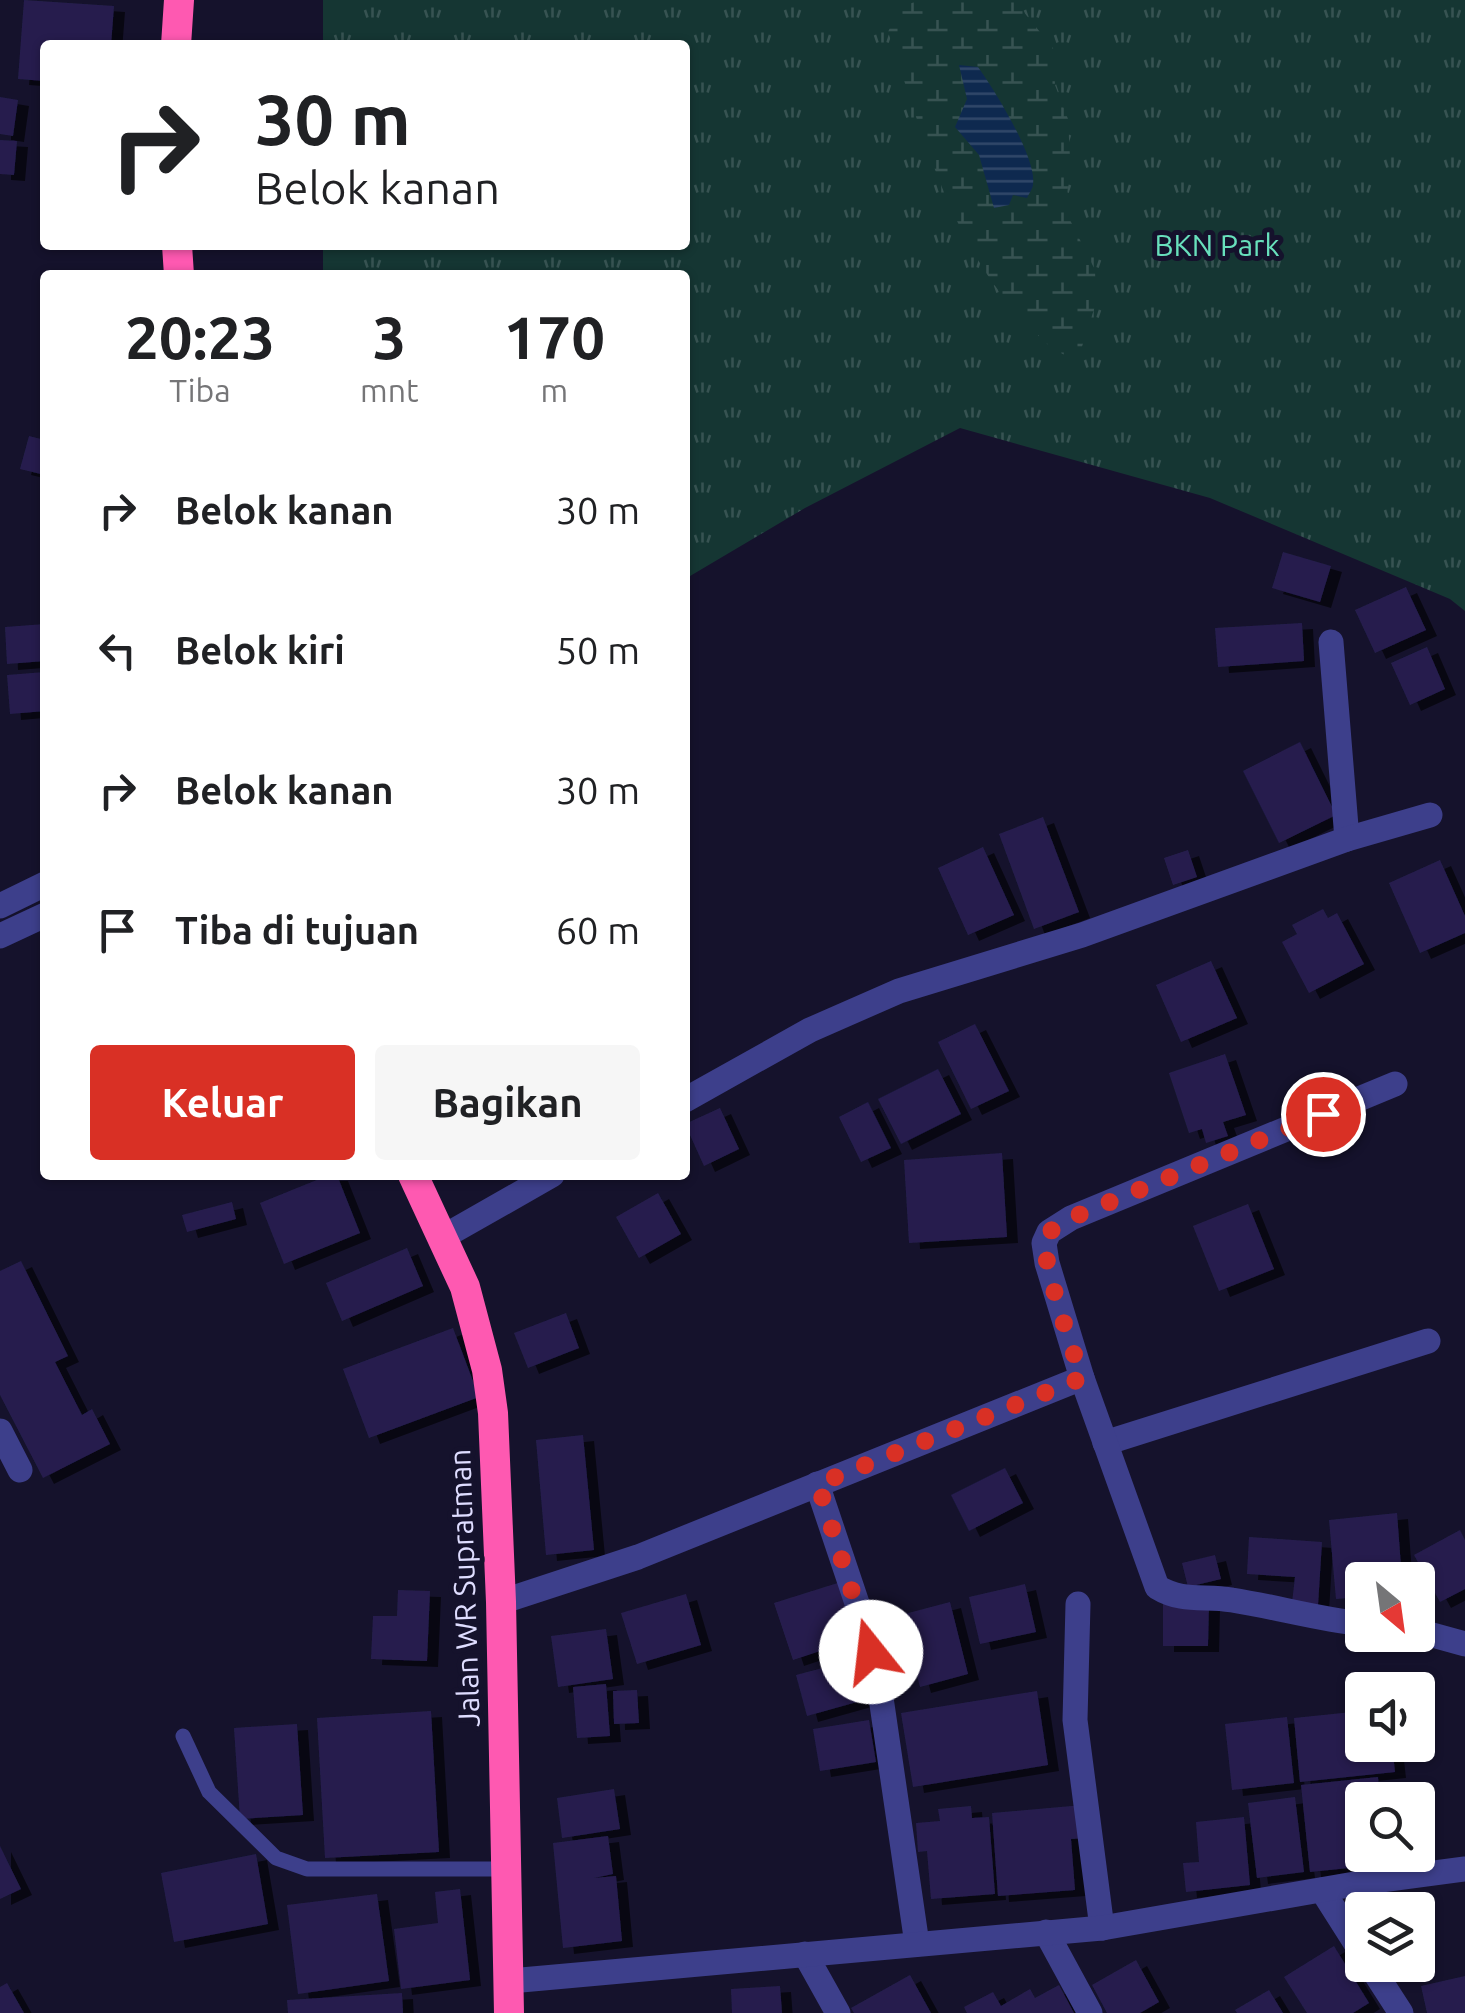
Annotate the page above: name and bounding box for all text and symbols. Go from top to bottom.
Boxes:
icon: right [90,80,220,210]
text: 30 m [255,80,411,158]
text: Belok kanan [255,162,500,213]
park label: BKN Park [1154,228,1280,262]
text: 20:23 [125,303,275,370]
text: 3 [372,303,406,370]
text: 170 [504,303,605,370]
text: Tiba [169,372,231,408]
text: mnt [360,372,419,408]
text: m [540,372,568,408]
icon: right [90,483,145,538]
text: Belok kanan [175,489,394,531]
text: 30 m [556,489,640,531]
icon: left [90,623,145,678]
text: Belok kiri [175,629,345,671]
text: 50 m [556,629,640,671]
icon: right [90,763,145,818]
text: Belok kanan [175,769,394,811]
text: 30 m [556,769,640,811]
icon: arrive [90,903,145,958]
text: Tiba di tujuan [175,909,419,951]
text: 60 m [556,909,640,951]
button: Keluar [90,1045,355,1160]
button: Bagikan [375,1045,640,1160]
pin [1281,1072,1366,1157]
icon: arrive [1296,1087,1351,1142]
street label: Jalan WR Supratman [442,1448,486,1728]
north arrow [1345,1562,1435,1652]
map controls [1345,1562,1435,1982]
position arrow [819,1600,923,1704]
button: sound [1345,1672,1435,1762]
button: search [1345,1782,1435,1872]
button: layers [1345,1892,1435,1982]

